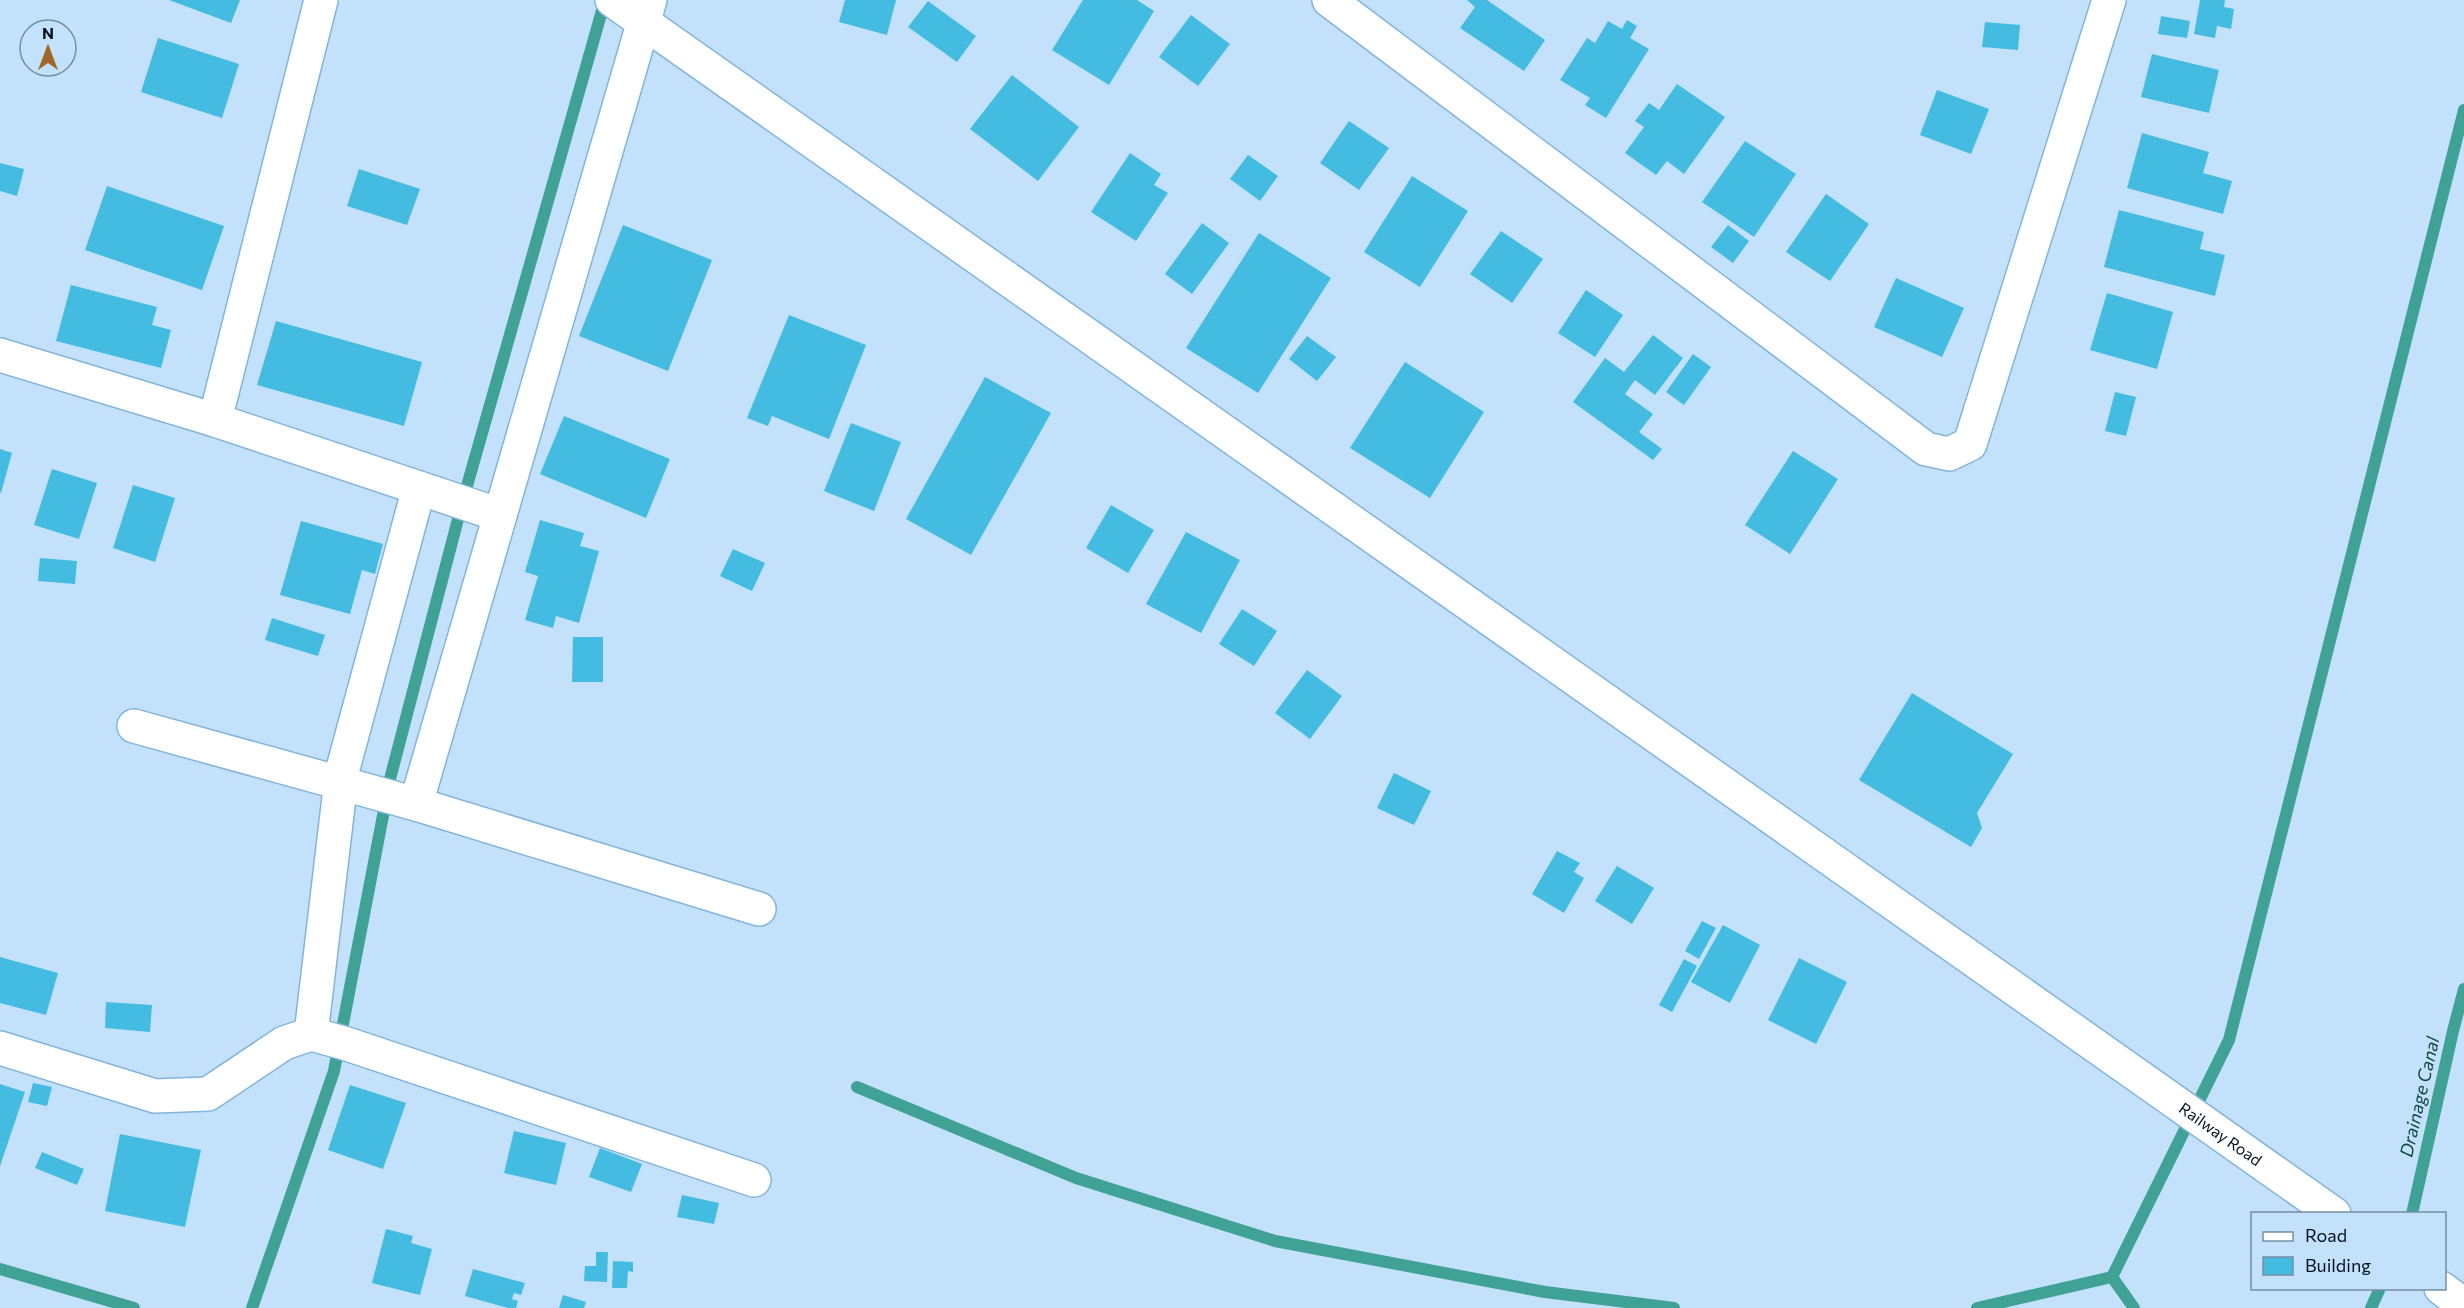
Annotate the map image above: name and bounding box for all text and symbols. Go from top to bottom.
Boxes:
north arrow [18,18,78,78]
text: N [42,23,54,42]
water label: Drainage Canal [2395,1034,2444,1159]
street label: Railway Road [2176,1098,2266,1169]
legend [2251,1212,2446,1290]
text: Road [2305,1224,2347,1246]
text: Building [2305,1254,2371,1276]

